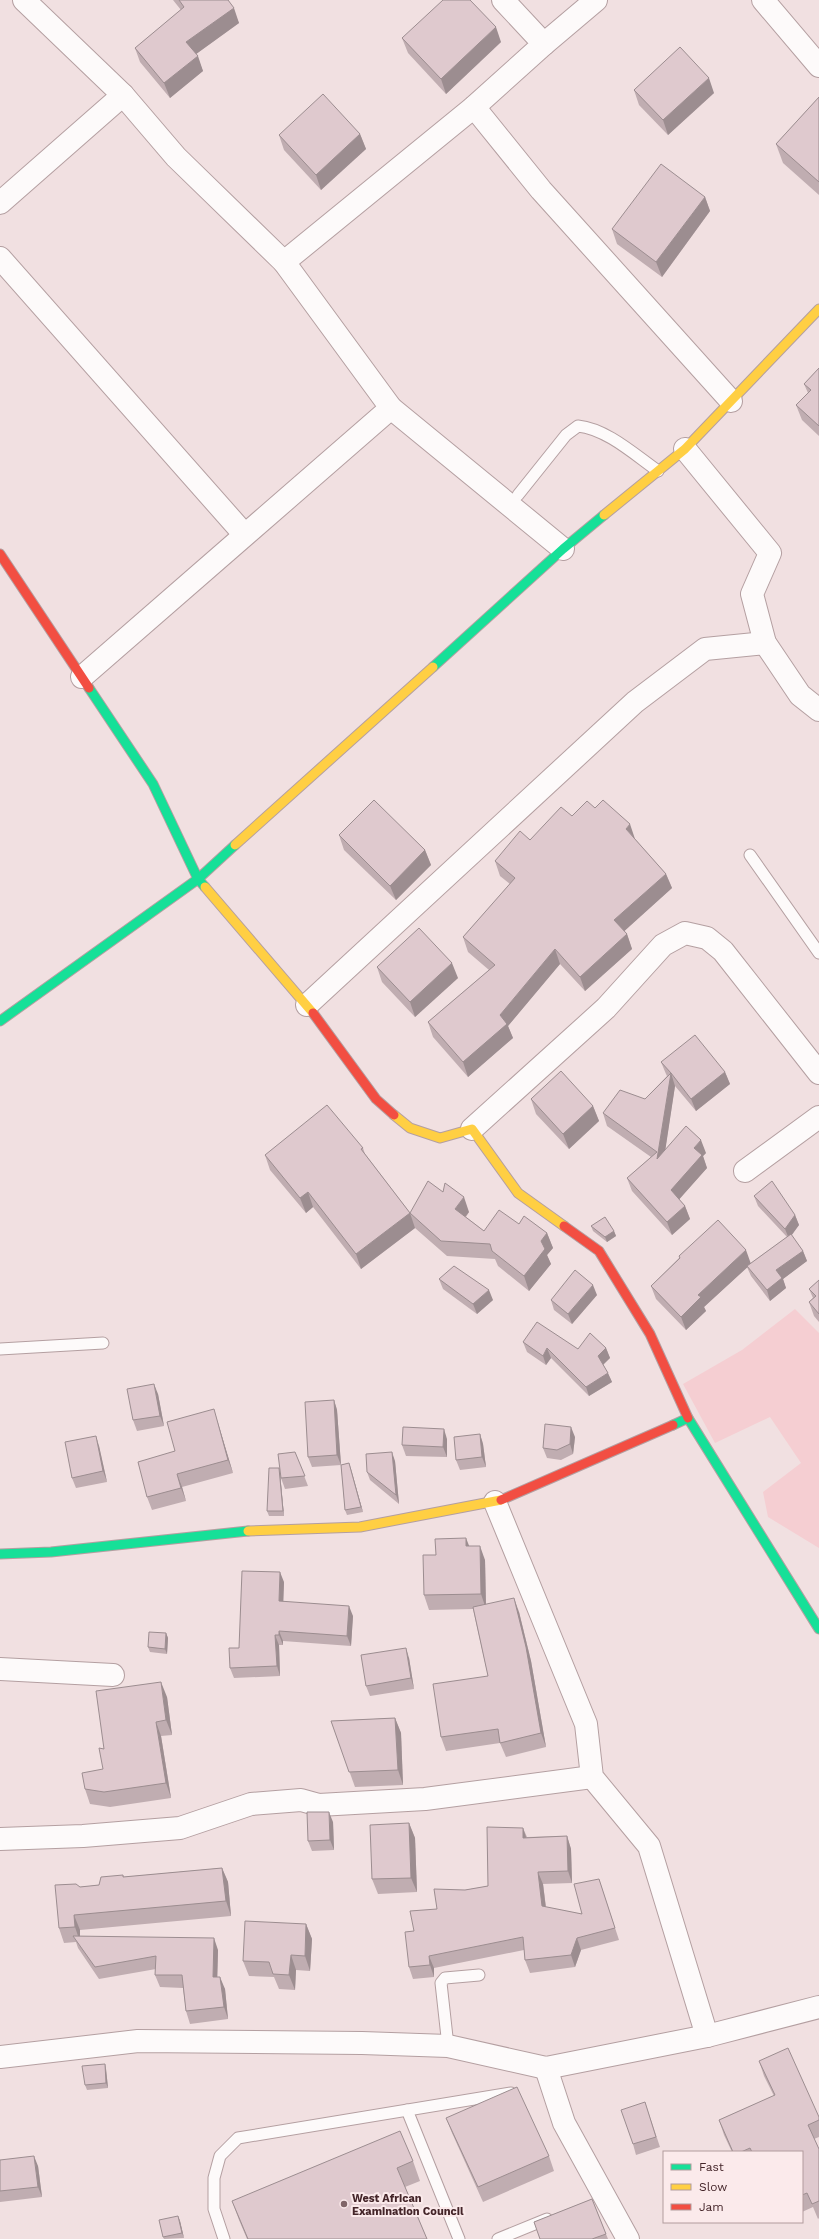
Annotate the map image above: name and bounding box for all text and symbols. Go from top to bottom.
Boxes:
legend [663,2151,803,2223]
text: Fast [699,2160,724,2174]
text: Slow [699,2180,727,2194]
place label: West African Examination Council [352,2192,464,2218]
marker: West African Examination Council [339,2199,349,2209]
text: Jam [699,2200,724,2214]

